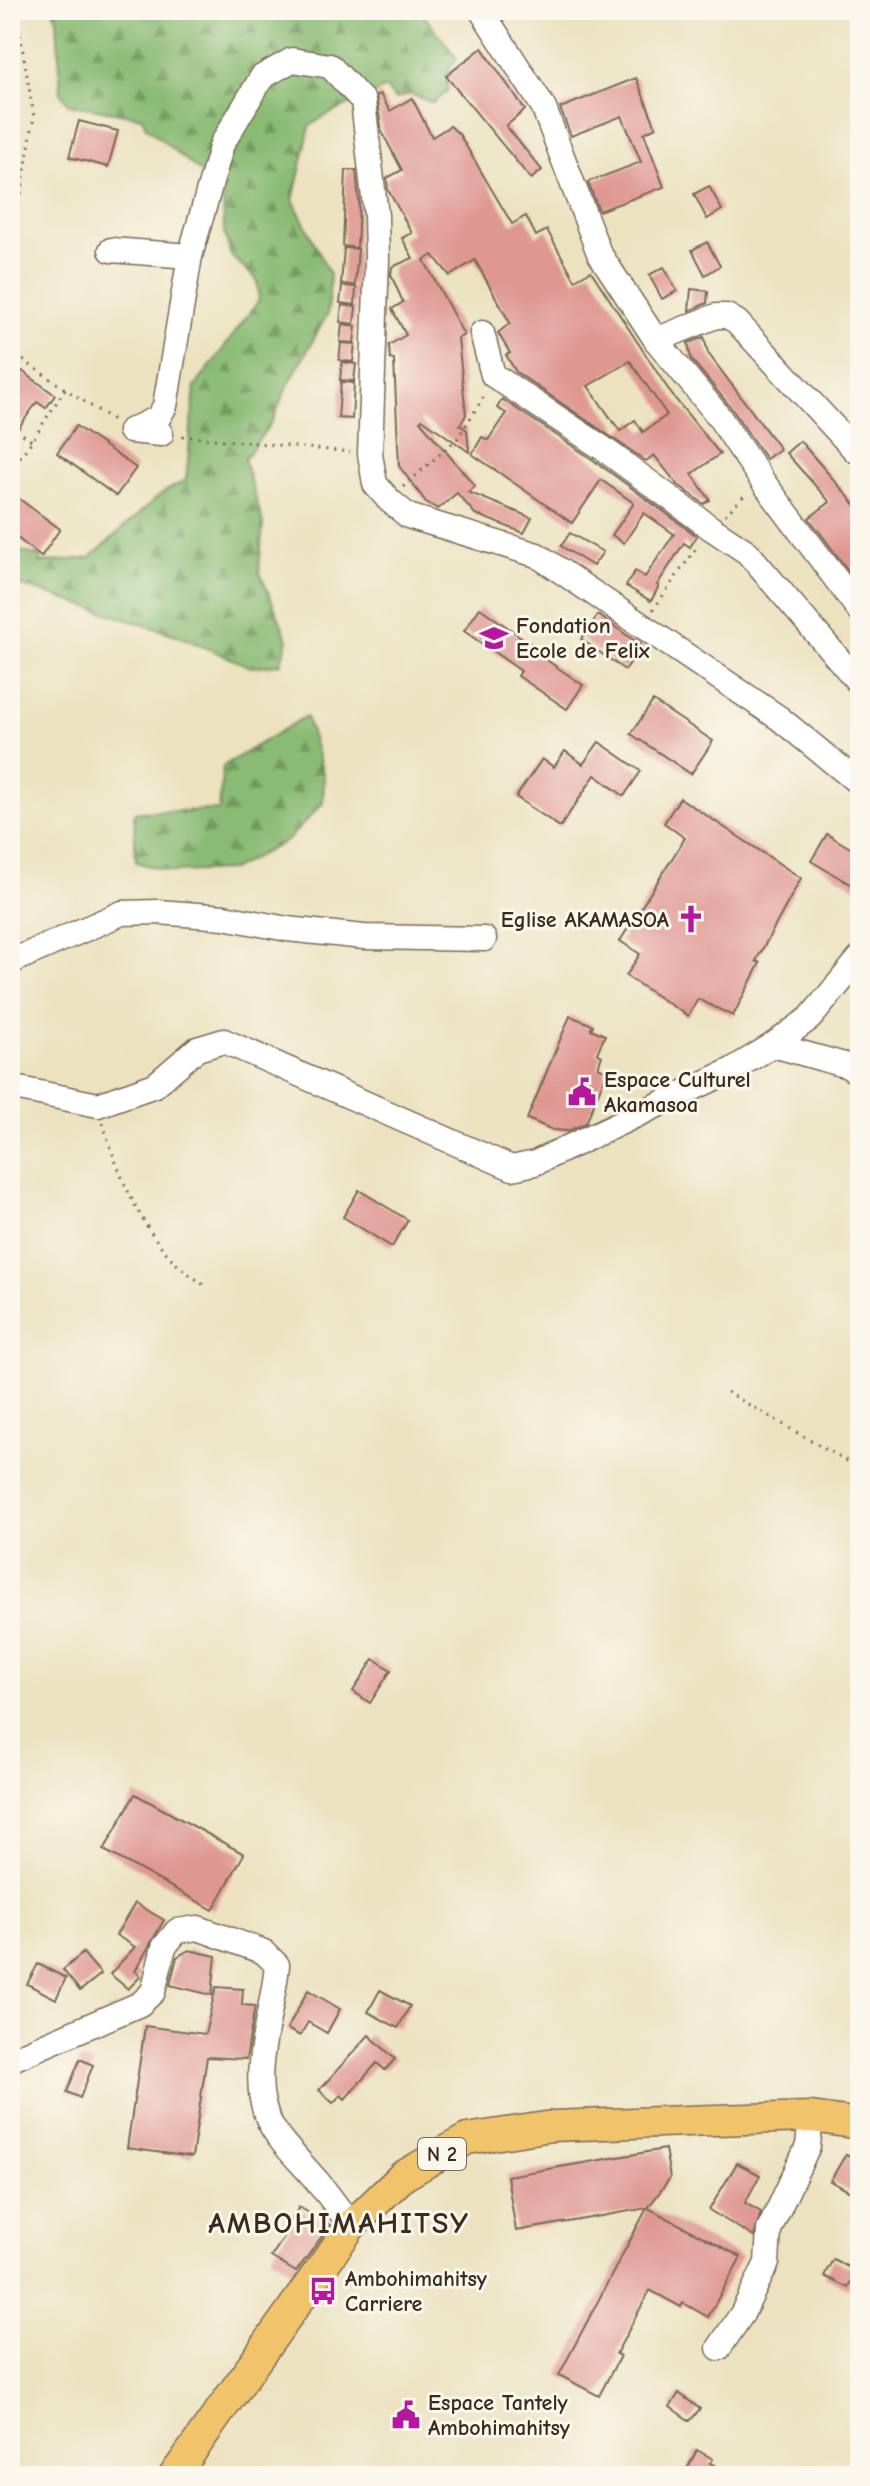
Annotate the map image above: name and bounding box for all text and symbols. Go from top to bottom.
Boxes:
place label: Fondation Ecole de Felix [516,613,650,664]
school or university icon: Fondation Ecole de Felix [479,623,509,653]
church icon: Eglise AKAMASOA [676,904,706,934]
place label: Eglise AKAMASOA [501,907,669,933]
place label: Espace Culturel Akamasoa [604,1067,751,1118]
public building icon: Espace Culturel Akamasoa [567,1077,597,1107]
road number: N 2 [418,2138,466,2170]
district label: AMBOHIMAHITSY [208,2206,470,2241]
place label: Ambohimahitsy Carriere [345,2266,488,2317]
bus stop icon: Ambohimahitsy Carriere [308,2276,338,2306]
place label: Espace Tantely Ambohimahitsy [428,2390,571,2441]
public building icon: Espace Tantely Ambohimahitsy [391,2400,421,2430]

